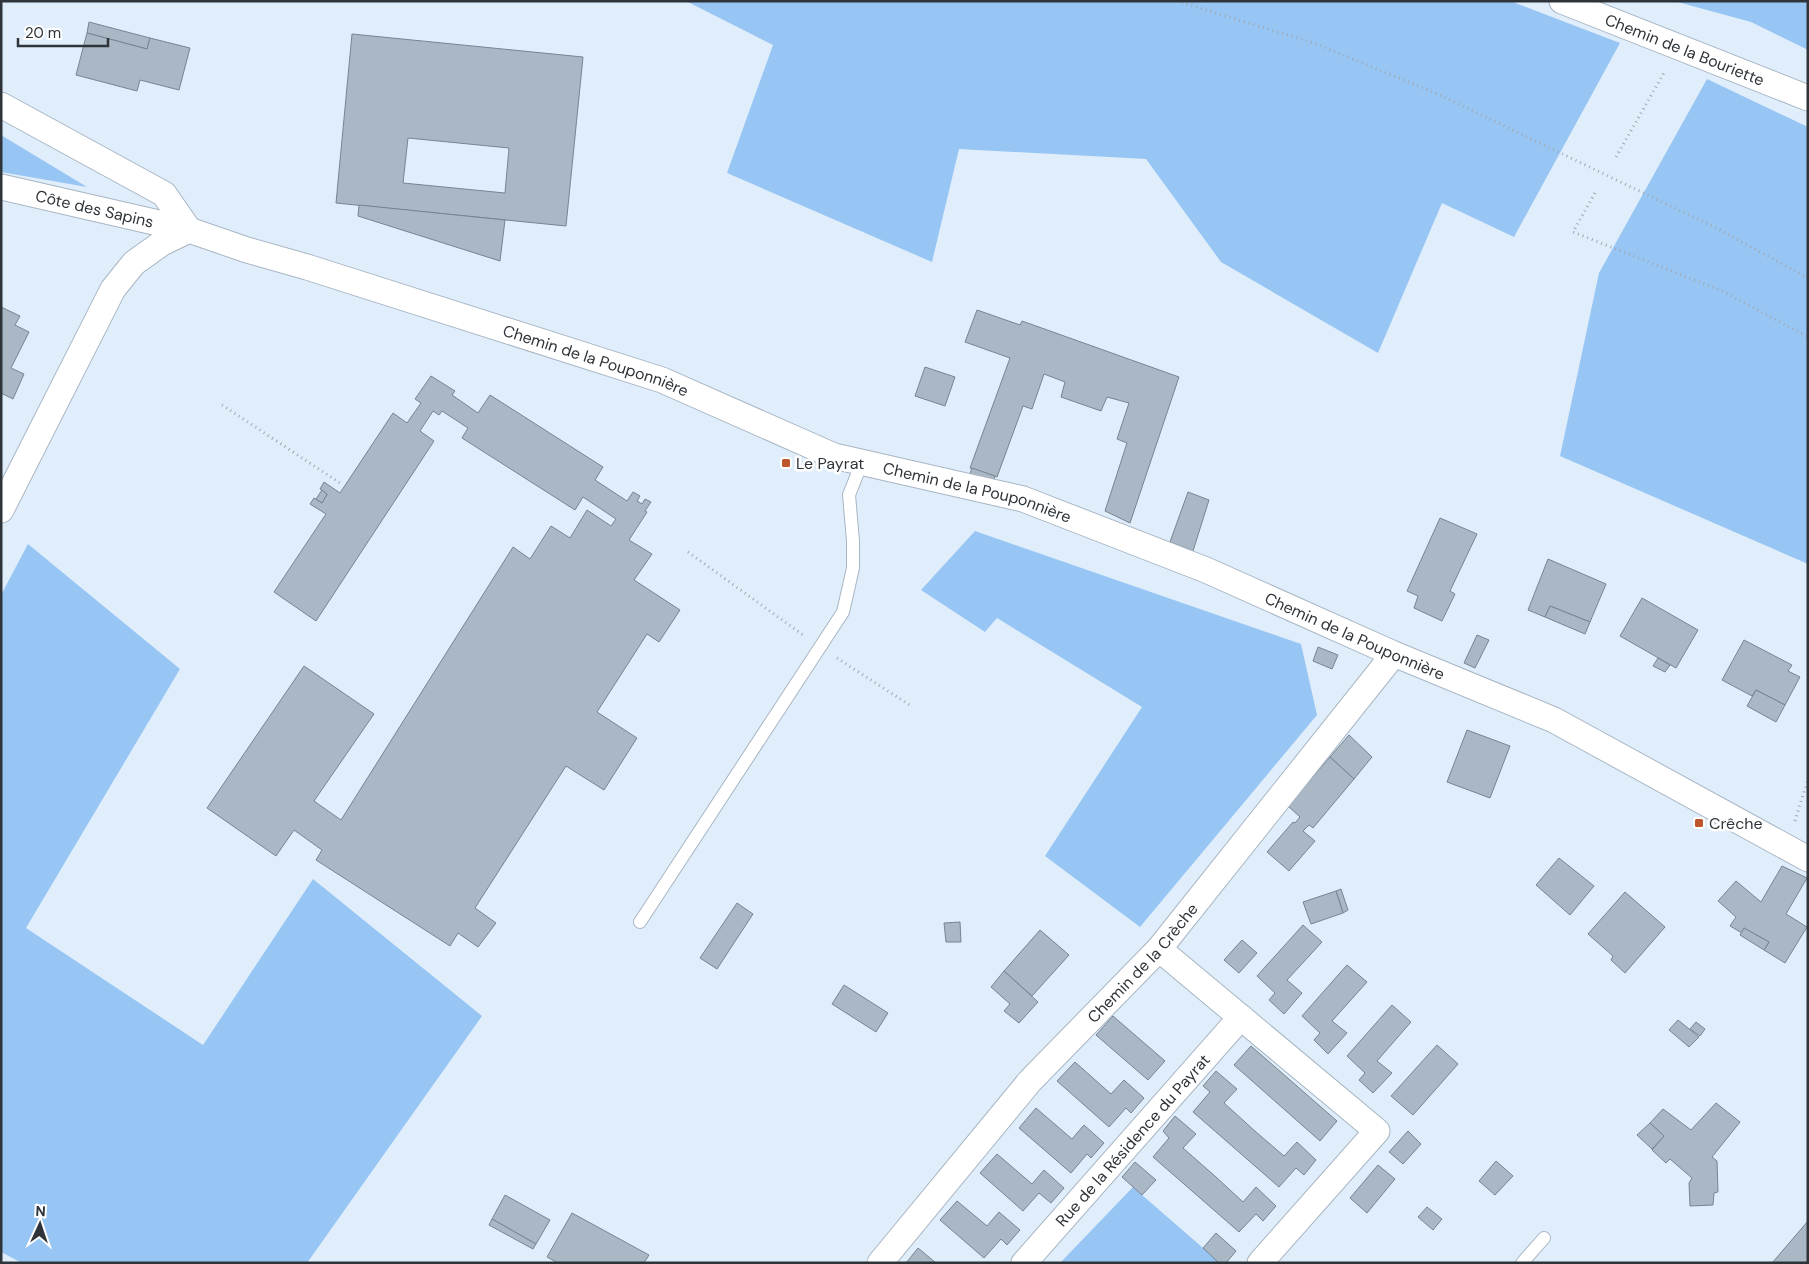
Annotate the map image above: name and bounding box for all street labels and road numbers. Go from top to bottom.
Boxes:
street label: Chemin de la Bouriette [1602,9,1768,90]
street label: Côte des Sapins [33,185,156,232]
street label: Chemin de la Pouponnière [500,320,692,401]
street label: Chemin de la Pouponnière [881,457,1075,527]
street label: Chemin de la Pouponnière [1262,587,1448,684]
street label: Chemin de la Crèche [1082,899,1202,1027]
street label: Rue de la Résidence du Payrat [1051,1049,1214,1231]

